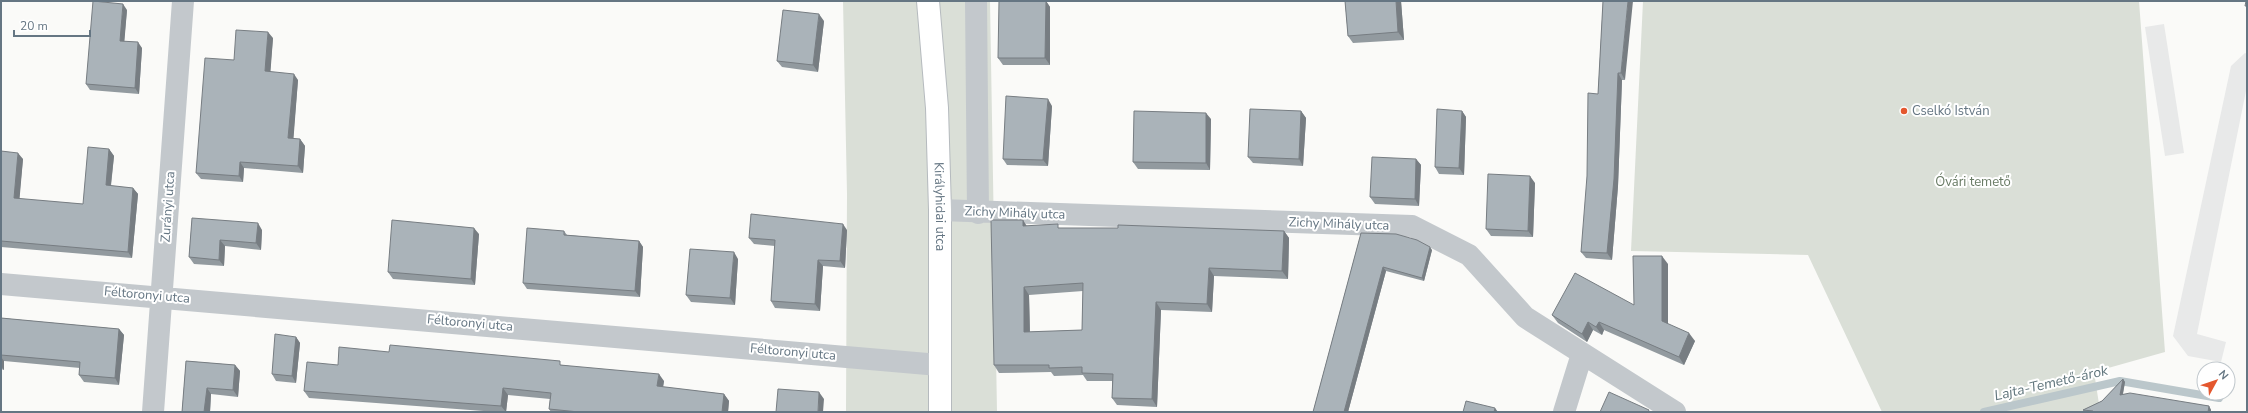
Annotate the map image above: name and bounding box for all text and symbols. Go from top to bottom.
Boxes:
scale bar [14,12,90,38]
text: 20 m [20,18,48,34]
place label: Cselkó István [1912,102,1990,120]
marker: Cselkó István [1899,106,1909,116]
street label: Királyhidai utca [930,162,949,251]
street label: Zurányi utca [157,171,179,243]
park label: Óvári temető [1935,172,2011,191]
street label: Zichy Mihály utca [964,202,1066,224]
street label: Zichy Mihály utca [1288,213,1390,235]
street label: Féltoronyi utca [103,282,191,308]
street label: Féltoronyi utca [426,310,514,336]
street label: Féltoronyi utca [749,339,837,365]
water label: Lajta-Temető-árok [1992,360,2111,405]
north arrow [2196,361,2236,401]
text: N [2215,367,2232,383]

